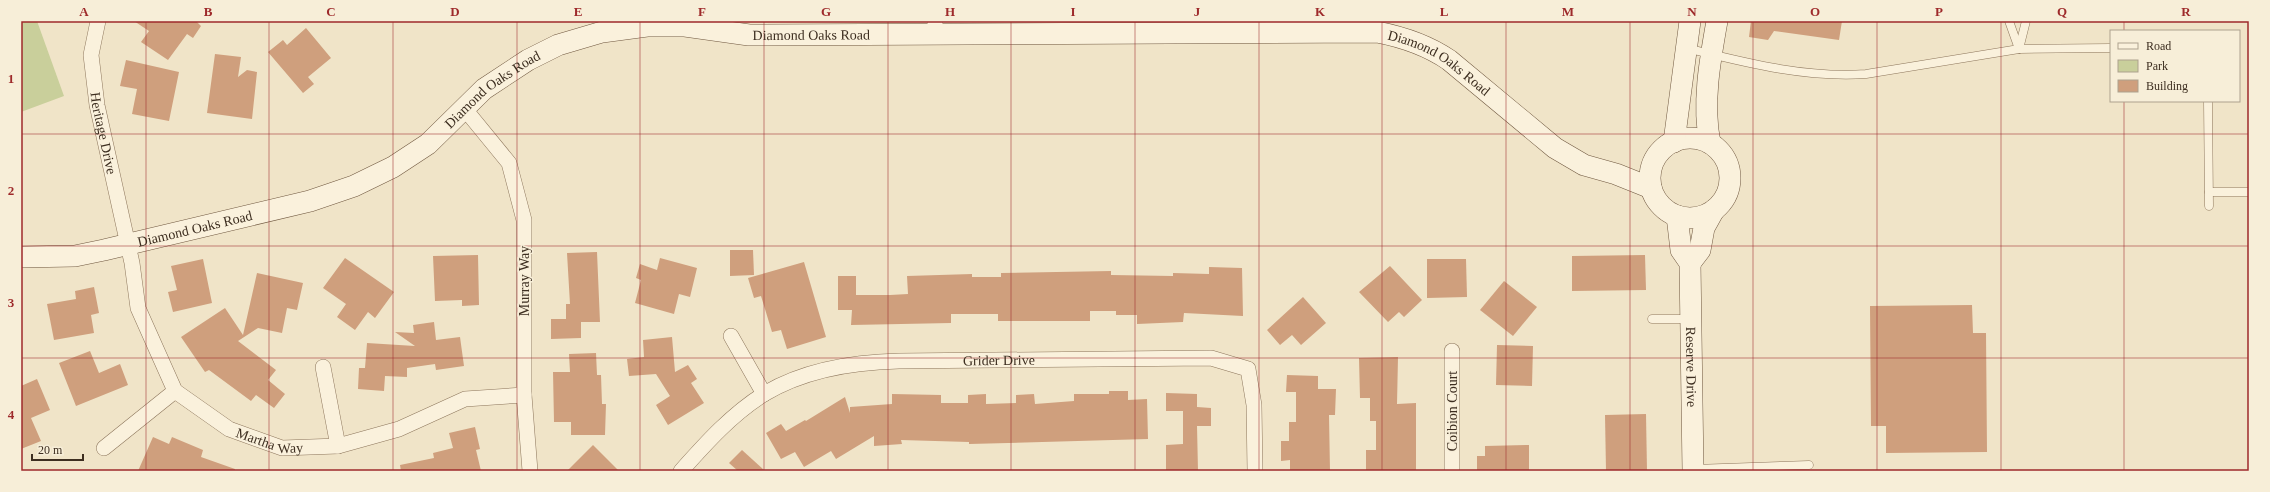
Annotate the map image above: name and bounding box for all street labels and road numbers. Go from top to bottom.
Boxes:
street label: Diamond Oaks Road [752,27,870,42]
street label: Diamond Oaks Road [1386,27,1493,98]
street label: Diamond Oaks Road [441,48,542,131]
street label: Heritage Drive [88,91,120,176]
street label: Diamond Oaks Road [136,208,254,249]
street label: Murray Way [517,246,532,316]
street label: Reserve Drive [1683,327,1700,407]
street label: Grider Drive [963,352,1035,368]
street label: Coibion Court [1445,371,1460,451]
street label: Martha Way [234,425,303,456]

